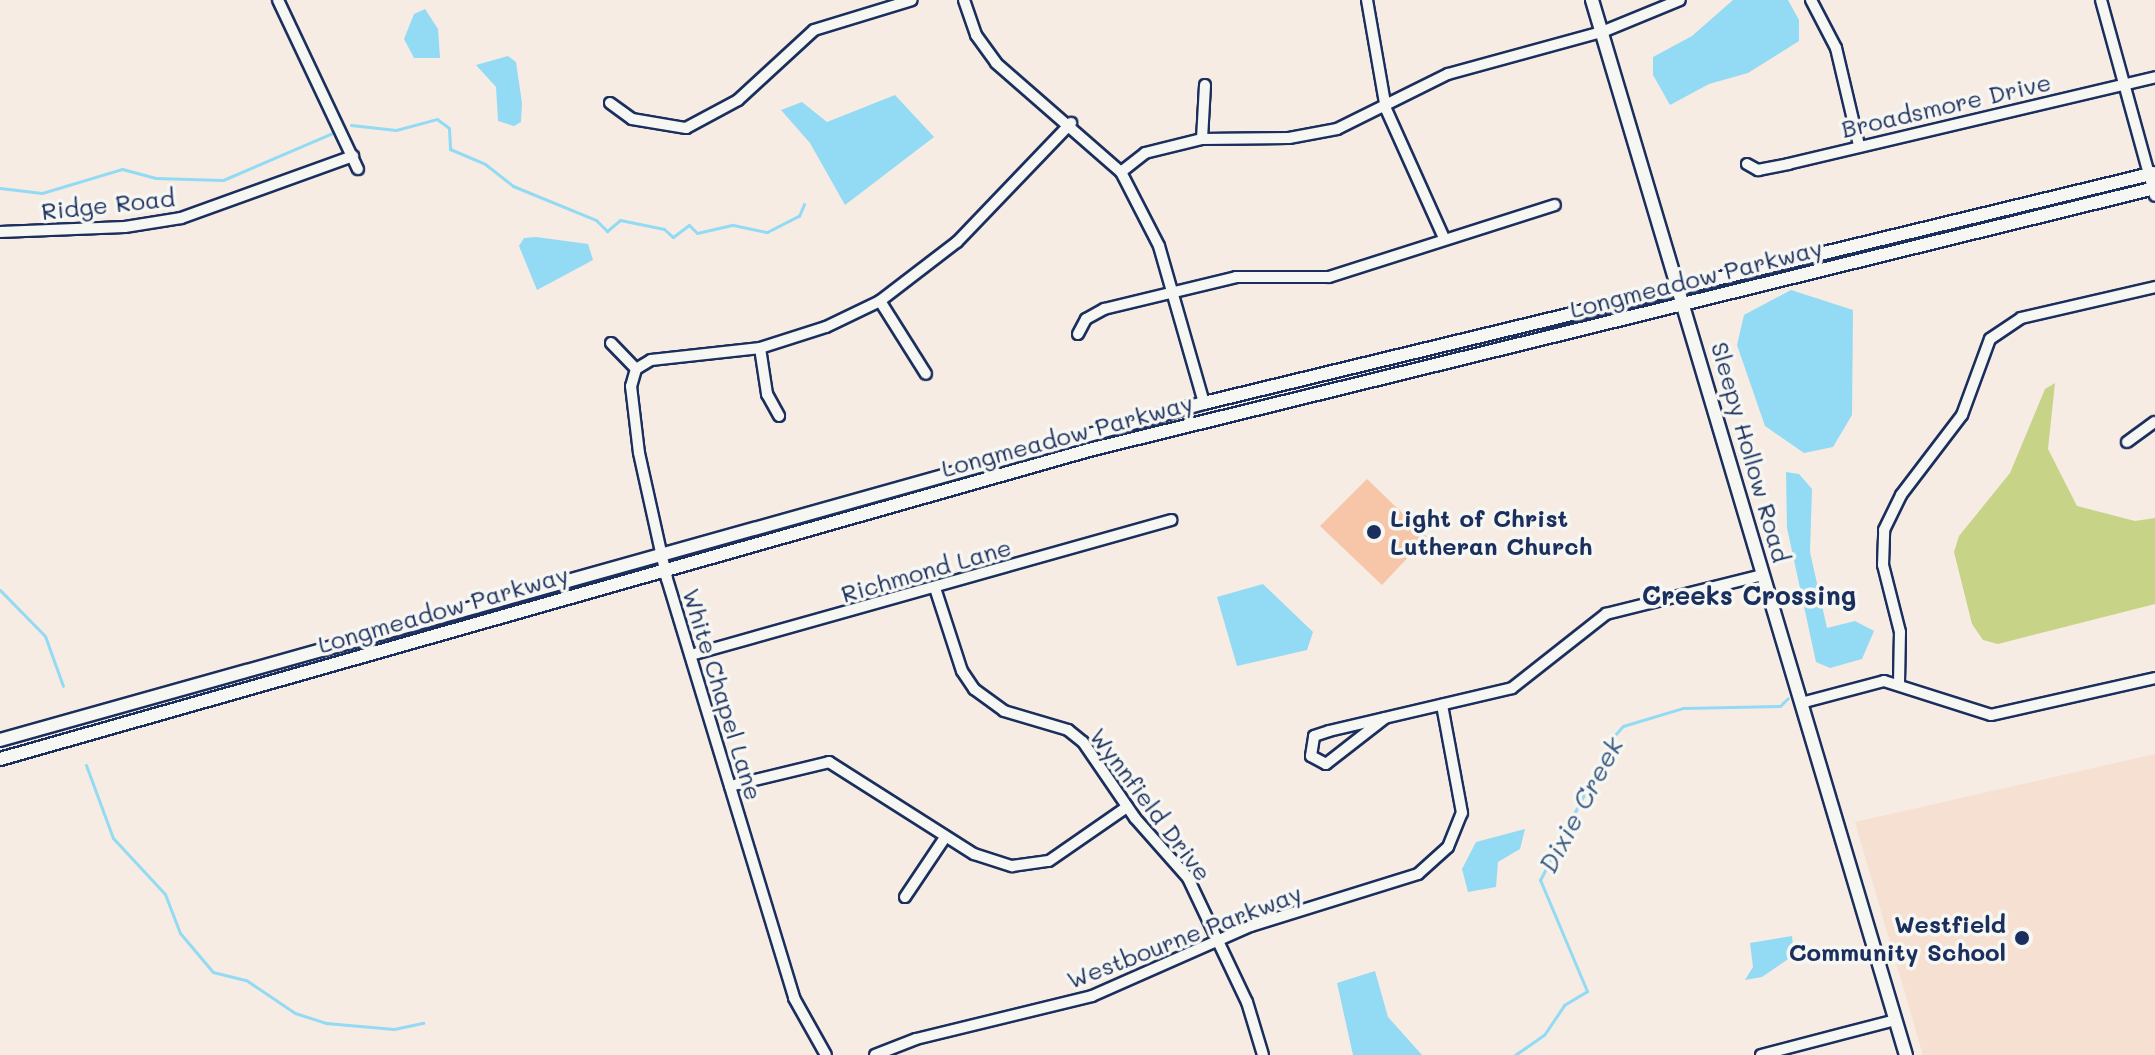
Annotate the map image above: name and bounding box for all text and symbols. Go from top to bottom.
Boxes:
street label: Broadsmore Drive [1838,67,2054,143]
street label: Ridge Road [40,183,176,225]
street label: Longmeadow Parkway [1567,233,1825,323]
street label: Sleepy Hollow Road [1706,338,1796,566]
street label: Longmeadow Parkway [938,388,1196,482]
place label: Light of Christ Lutheran Church [1390,504,1593,560]
marker: Light of Christ Lutheran Church [1365,523,1383,541]
street label: Richmond Lane [838,532,1014,608]
street label: Longmeadow Parkway [314,559,572,659]
district label: Creeks Crossing [1642,580,1856,612]
street label: White Chapel Lane [677,585,769,803]
street label: Wynnfield Drive [1084,722,1218,886]
water label: Dixie Creek [1532,732,1630,878]
street label: Westbourne Parkway [1063,878,1305,994]
place label: Westfield Community School [1789,910,2006,966]
marker: Westfield Community School [2013,929,2031,947]

